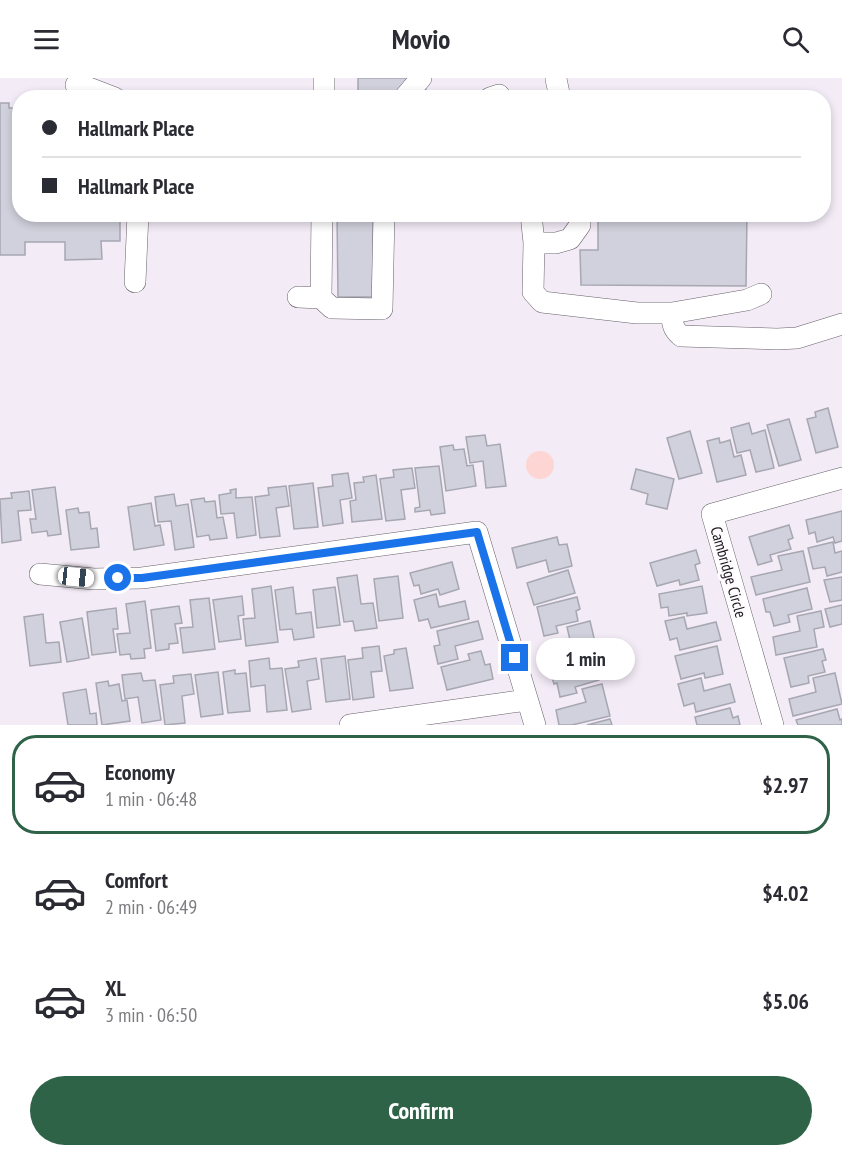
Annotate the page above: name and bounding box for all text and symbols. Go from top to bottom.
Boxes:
text: Movio [392,22,450,56]
icon: menu [30,23,63,56]
icon: search [779,23,812,56]
text: Hallmark Place [78,114,194,142]
text: Hallmark Place [78,172,194,200]
street label: Cambridge Circle [706,524,752,620]
route start [104,564,131,591]
car [57,566,95,588]
callout: 1 min [536,637,635,679]
route end [501,644,528,671]
text: 1 min [565,646,606,672]
icon: car [33,758,87,812]
text: Economy [105,758,175,786]
text: $2.97 [762,771,809,799]
text: 1 min · 06:48 [105,786,197,812]
icon: car [33,866,87,920]
text: Comfort [105,866,168,894]
text: $4.02 [762,879,809,907]
text: 2 min · 06:49 [105,894,197,920]
icon: car [33,974,87,1028]
text: XL [105,974,126,1002]
text: $5.06 [762,987,809,1015]
text: 3 min · 06:50 [105,1002,197,1028]
button: Confirm [30,1076,812,1145]

